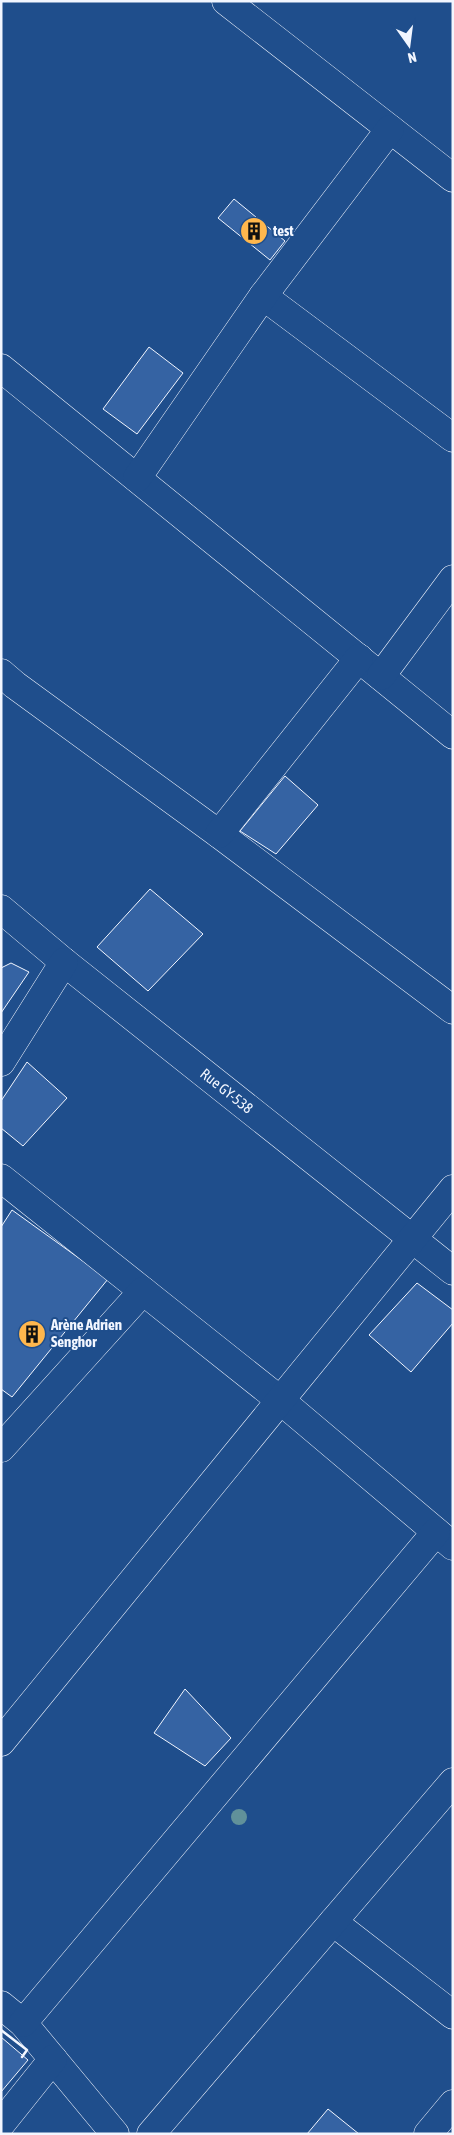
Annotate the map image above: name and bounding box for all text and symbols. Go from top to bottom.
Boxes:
north arrow [384,20,434,70]
text: N [406,49,418,66]
building icon: test [239,216,269,246]
place label: test [272,222,294,239]
street label: Rue GY-538 [197,1065,257,1117]
place label: Arène Adrien Senghor [50,1316,122,1350]
building icon: Arène Adrien Senghor [17,1319,47,1349]

